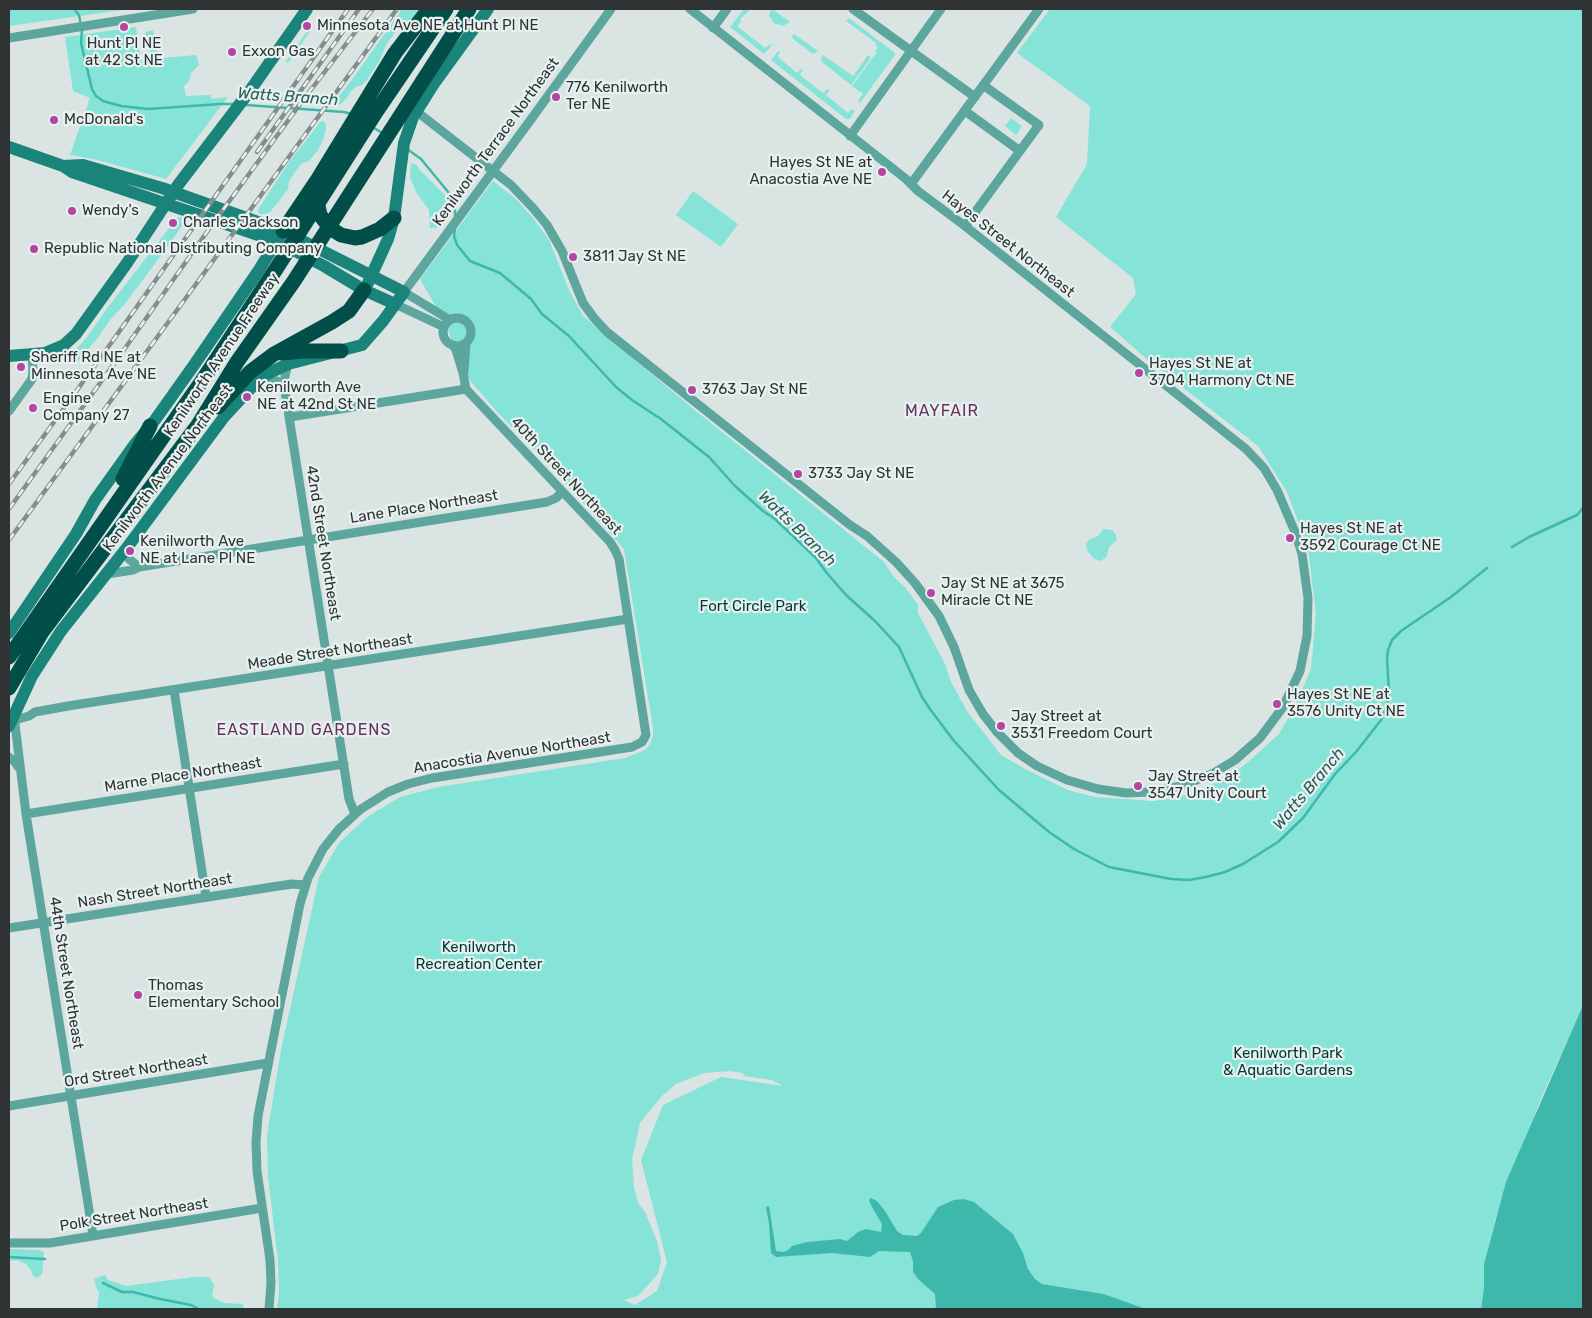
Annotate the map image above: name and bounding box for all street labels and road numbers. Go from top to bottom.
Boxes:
street label: Kenilworth Terrace Northeast [429,54,563,230]
street label: Hayes Street Northeast [938,187,1078,301]
street label: Kenilworth Avenue Freeway [161,270,283,440]
street label: Kenilworth Avenue Northeast [99,381,237,555]
street label: 40th Street Northeast [507,413,625,539]
street label: 42nd Street Northeast [302,464,344,622]
street label: Lane Place Northeast [349,486,499,528]
street label: Meade Street Northeast [246,630,414,674]
street label: Anacostia Avenue Northeast [412,729,612,777]
street label: Marne Place Northeast [103,754,263,796]
street label: Nash Street Northeast [76,870,234,912]
street label: 44th Street Northeast [45,895,87,1051]
street label: Ord Street Northeast [63,1051,209,1091]
street label: Polk Street Northeast [58,1194,210,1236]

